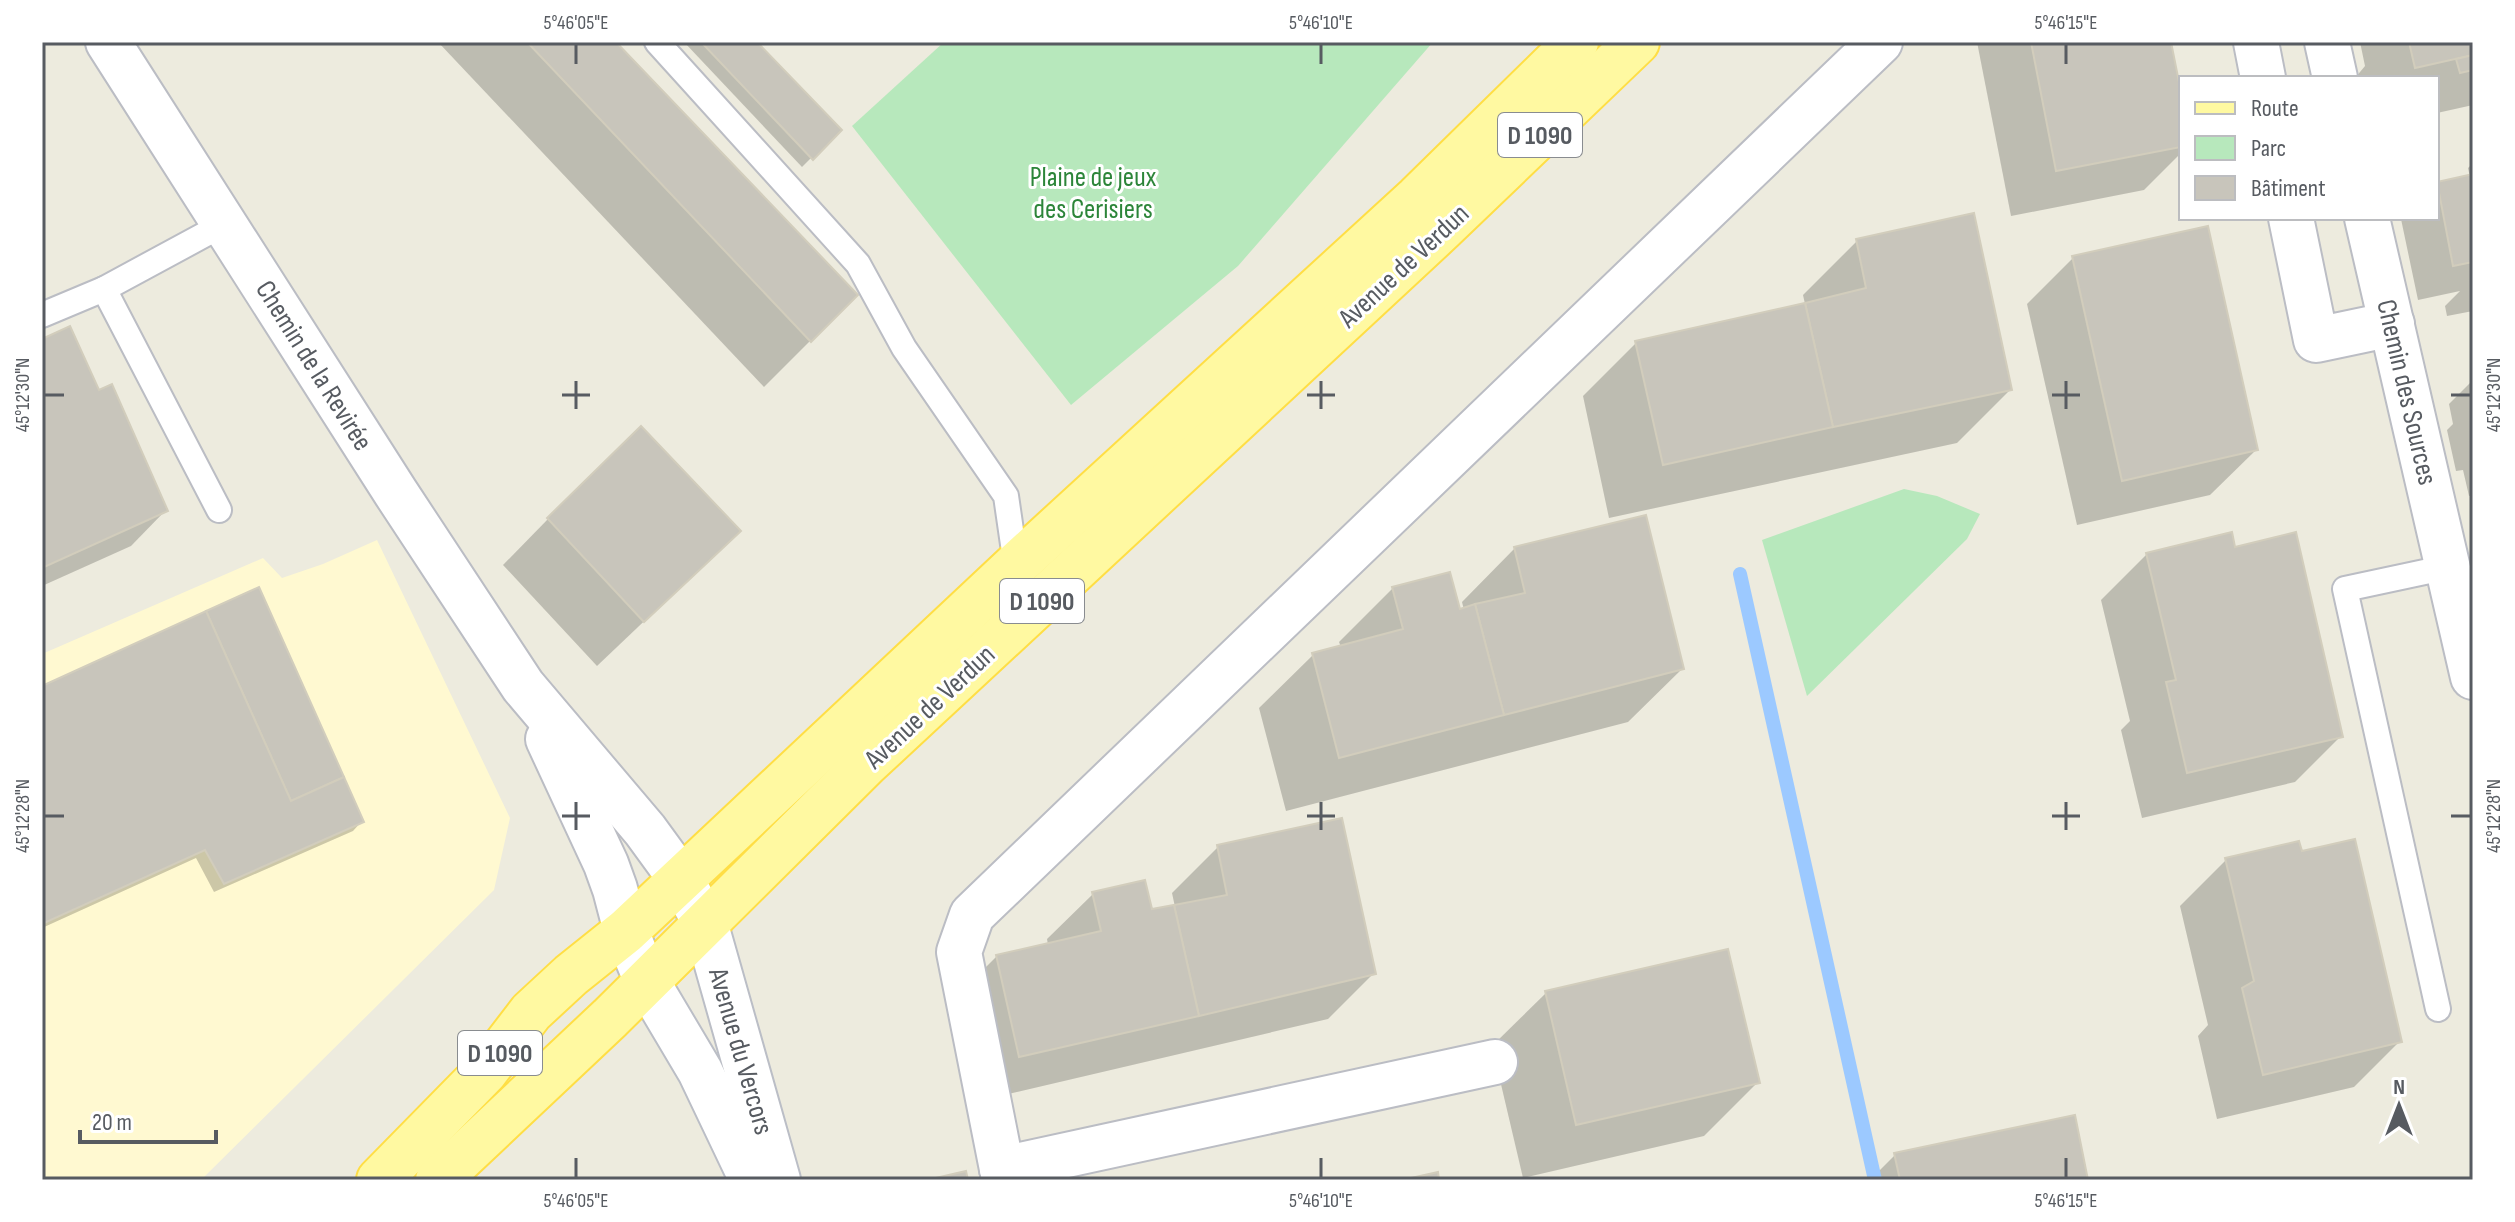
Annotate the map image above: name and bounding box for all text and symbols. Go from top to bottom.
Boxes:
text: 5°46'05"E [544,11,608,35]
text: 5°46'10"E [1289,11,1353,35]
text: 5°46'15"E [2035,11,2097,35]
legend [2179,76,2439,220]
text: Route [2251,94,2299,123]
road number: D 1090 [1498,113,1582,157]
text: Parc [2251,134,2286,163]
park label: Plaine de jeux des Cerisiers [1030,161,1157,226]
text: Bâtiment [2251,174,2326,203]
street label: Avenue de Verdun [1331,197,1476,336]
street label: Chemin de la Revirée [248,275,379,457]
street label: Chemin des Sources [2369,296,2444,488]
text: 45°12'30"N [11,358,35,432]
text: 45°12'30"N [2482,358,2506,432]
road number: D 1090 [1000,579,1084,623]
street label: Avenue de Verdun [857,638,1002,777]
text: 45°12'28"N [11,779,35,853]
text: 45°12'28"N [2482,779,2506,853]
street label: Avenue du Vercors [701,963,780,1138]
road number: D 1090 [458,1031,542,1075]
north arrow [2359,1066,2439,1146]
text: N [2393,1074,2405,1101]
scale bar [80,1094,216,1144]
text: 20 m [92,1108,132,1137]
text: 5°46'05"E [544,1189,608,1213]
text: 5°46'10"E [1289,1189,1353,1213]
text: 5°46'15"E [2035,1189,2097,1213]

